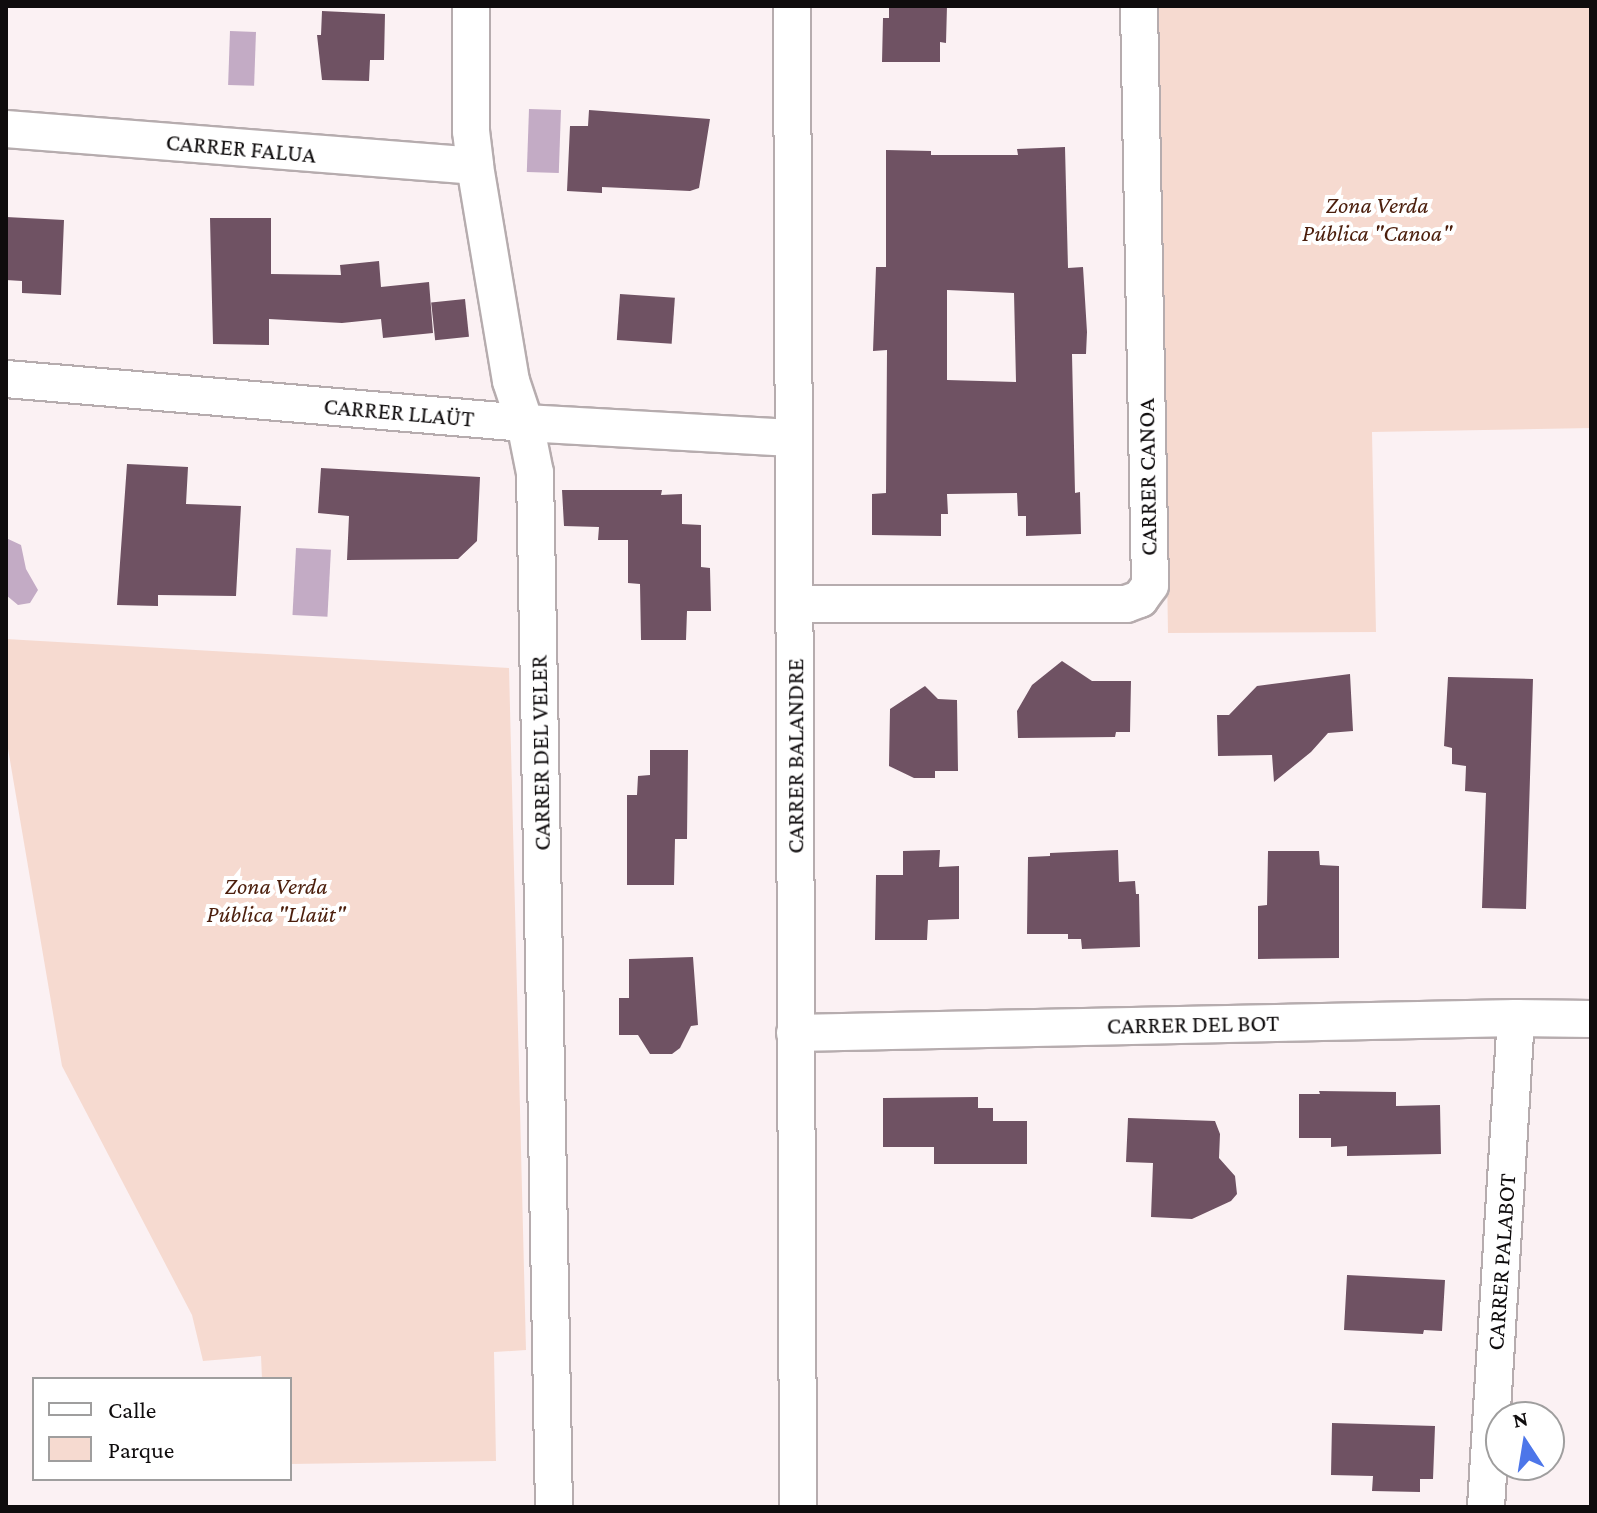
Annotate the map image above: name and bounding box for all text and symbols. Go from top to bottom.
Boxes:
street label: CARRER FALUA [165,127,317,169]
park label: Zona Verda Pública "Canoa" [1302,191,1452,247]
street label: CARRER LLAÜT [323,391,475,433]
street label: CARRER CANOA [1131,398,1163,556]
street label: CARRER DEL VELER [524,655,556,851]
street label: CARRER BALANDRE [781,658,809,854]
park label: Zona Verda Pública "Llaüt" [207,872,345,928]
street label: CARRER DEL BOT [1107,1008,1279,1040]
street label: CARRER PALABOT [1480,1172,1522,1352]
legend [32,1377,292,1481]
text: Calle [108,1396,156,1423]
north arrow [1485,1401,1565,1481]
text: N [1510,1405,1530,1433]
text: Parque [108,1436,174,1463]

